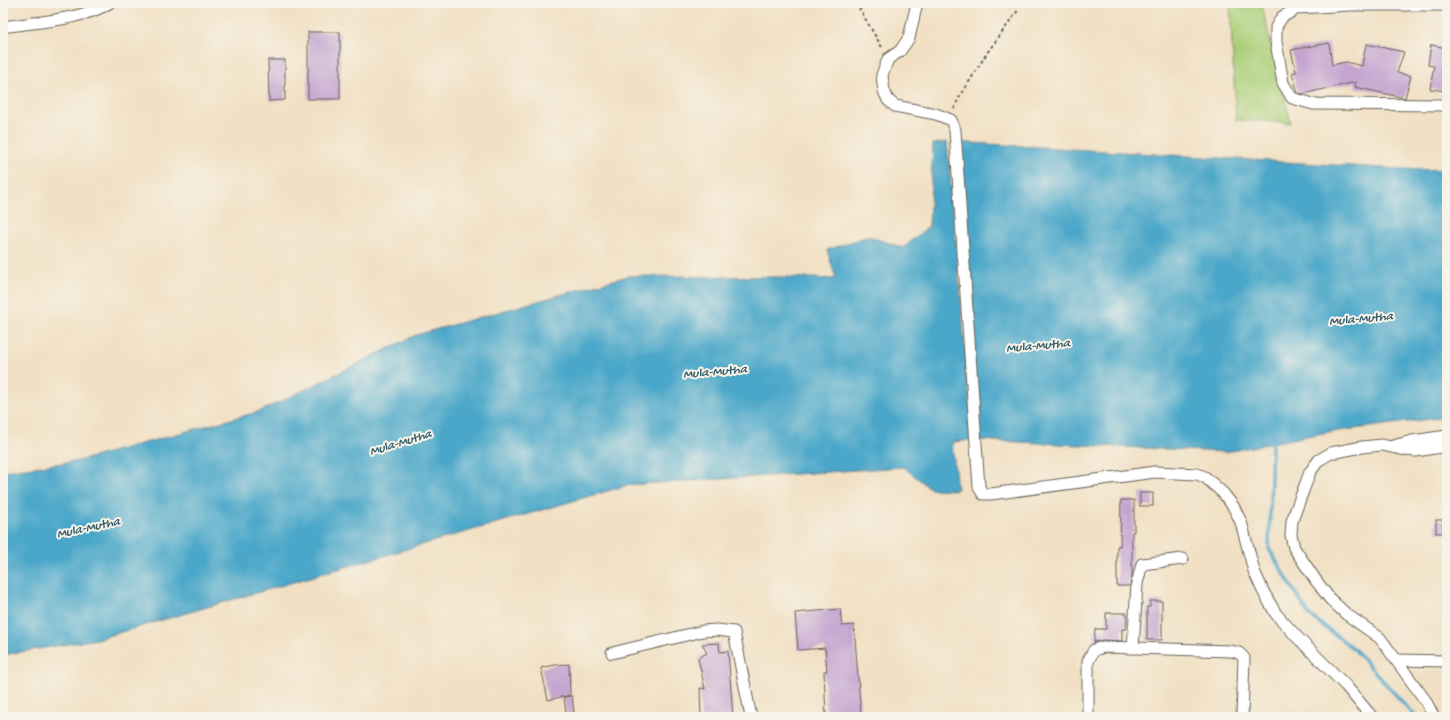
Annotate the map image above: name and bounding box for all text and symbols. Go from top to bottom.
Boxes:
water label: Mula-Mutha [1329,309,1394,330]
water label: Mula-Mutha [1006,336,1071,357]
water label: Mula-Mutha [683,362,748,383]
water label: Mula-Mutha [368,427,434,460]
water label: Mula-Mutha [56,514,122,542]

